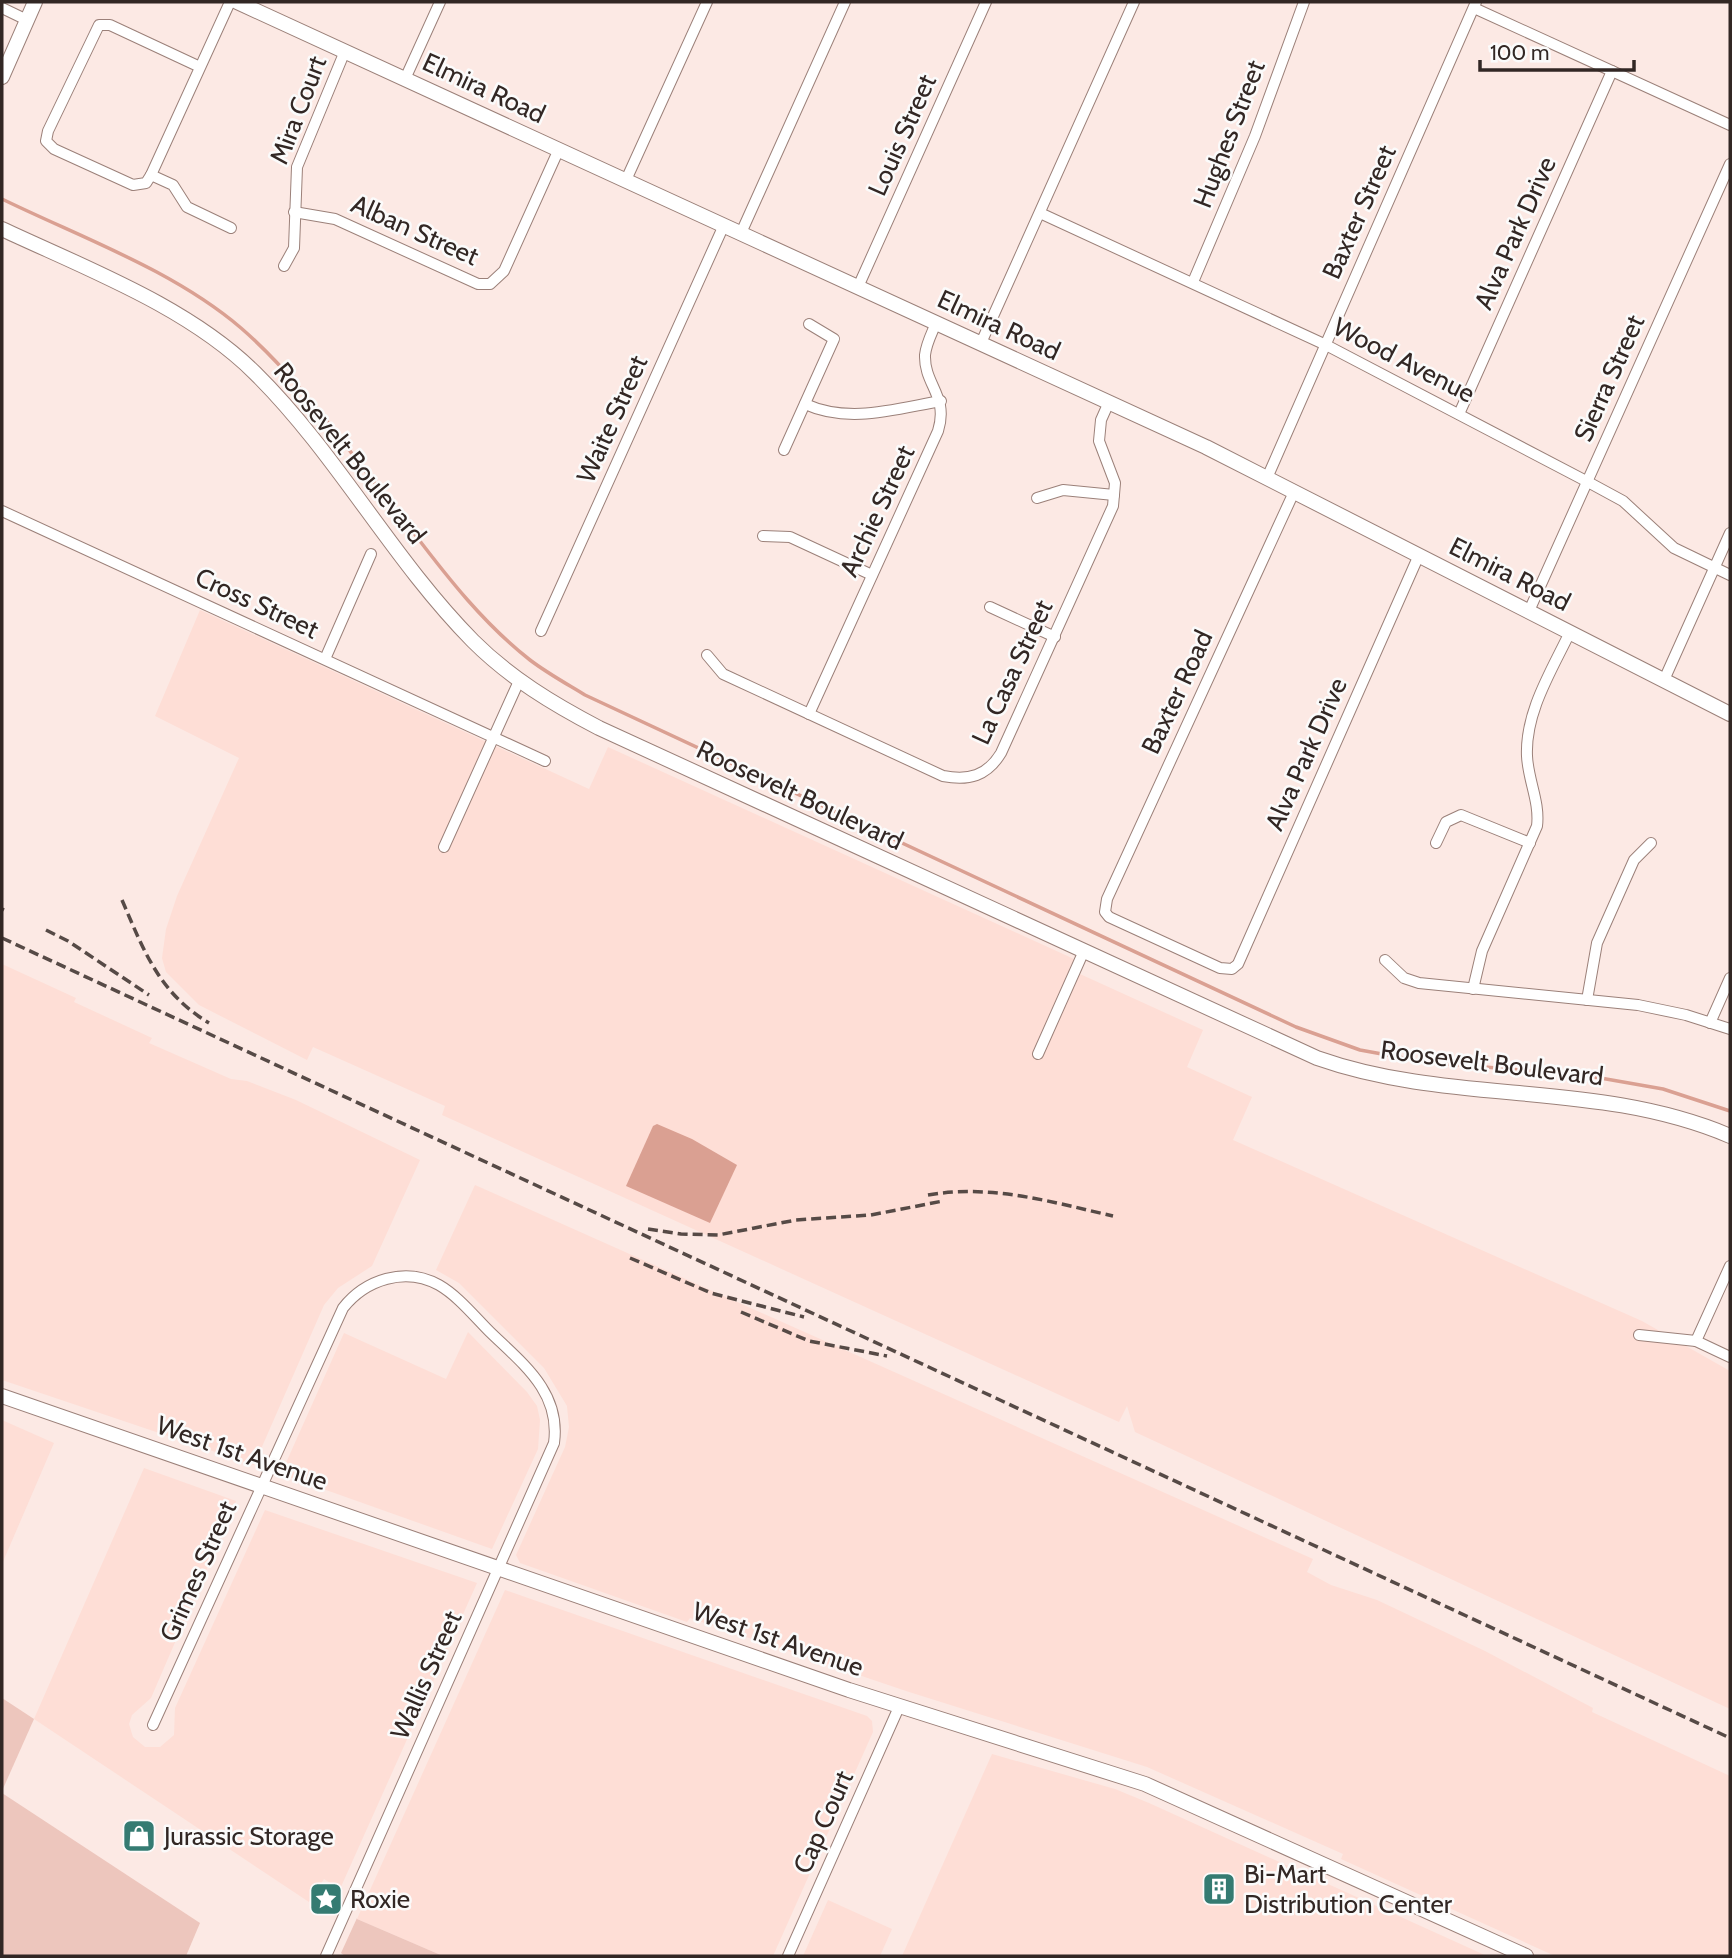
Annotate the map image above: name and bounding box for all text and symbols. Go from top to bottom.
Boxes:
scale bar [1480,28,1634,72]
text: 100 m [1490,40,1549,65]
street label: Elmira Road [418,46,550,130]
street label: Mira Court [263,51,333,169]
street label: Hughes Street [1186,55,1272,212]
street label: Louis Street [861,69,943,201]
street label: Baxter Street [1315,140,1403,284]
street label: Alva Park Drive [1467,152,1563,314]
street label: Alban Street [346,188,484,272]
street label: Elmira Road [933,283,1065,367]
street label: Sierra Street [1567,310,1651,446]
street label: Wood Avenue [1328,311,1480,409]
street label: Waite Street [570,350,654,488]
street label: Roosevelt Boulevard [267,356,433,550]
street label: Archie Street [833,440,921,582]
street label: Elmira Road [1444,530,1576,618]
street label: Cross Street [190,561,324,646]
street label: La Casa Street [965,594,1060,749]
street label: Baxter Road [1134,625,1220,759]
street label: Alva Park Drive [1258,673,1354,835]
street label: Roosevelt Boulevard [692,733,908,857]
street label: Roosevelt Boulevard [1379,1033,1605,1093]
street label: West 1st Avenue [152,1409,332,1497]
street label: Grimes Street [153,1495,243,1646]
street label: West 1st Avenue [688,1595,868,1683]
street label: Wallis Street [383,1606,469,1744]
street label: Cap Court [786,1765,860,1878]
shop icon: Jurassic Storage [120,1817,158,1855]
place label: Jurassic Storage [163,1820,334,1852]
place label: Bi-Mart Distribution Center [1244,1858,1453,1920]
building icon: Bi-Mart Distribution Center [1200,1870,1238,1908]
place icon: Roxie [307,1880,345,1918]
place label: Roxie [350,1883,410,1915]

